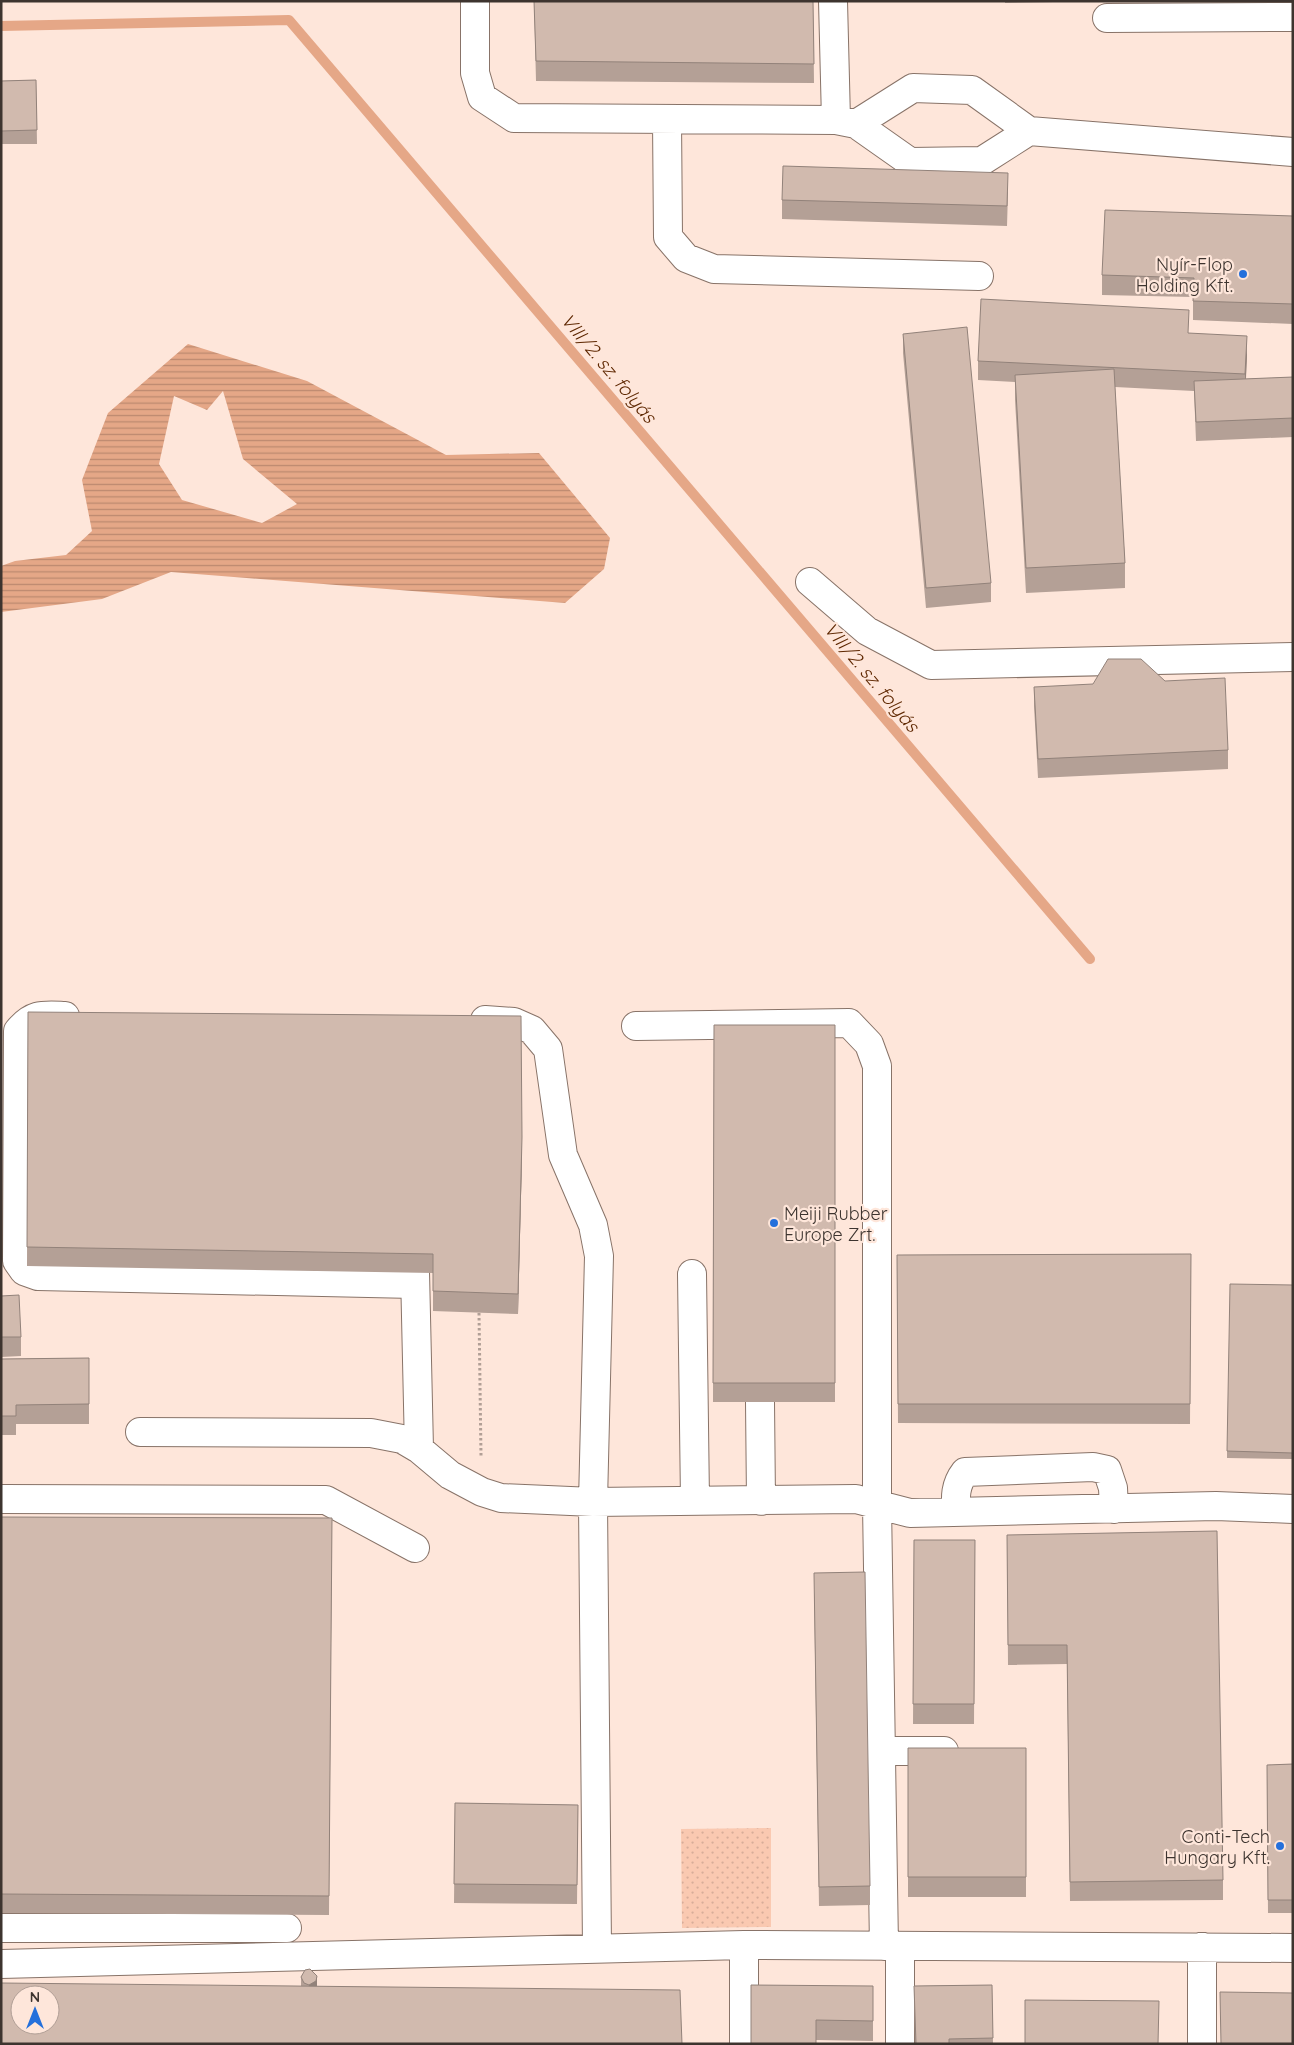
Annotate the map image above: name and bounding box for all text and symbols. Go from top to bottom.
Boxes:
place label: Nyír-Flop Holding Kft. [1136,253,1233,297]
marker: Nyír-Flop Holding Kft. [1237,268,1249,280]
water label: VIII/2. sz. folyás [556,308,662,428]
water label: VIII/2. sz. folyás [819,617,925,737]
place label: Meiji Rubber Europe Zrt. [784,1202,888,1246]
marker: Meiji Rubber Europe Zrt. [768,1217,780,1229]
place label: Conti-Tech Hungary Kft. [1164,1825,1270,1869]
marker: Conti-Tech Hungary Kft. [1274,1840,1286,1852]
north arrow [10,1985,60,2035]
text: N [30,1988,40,2006]

